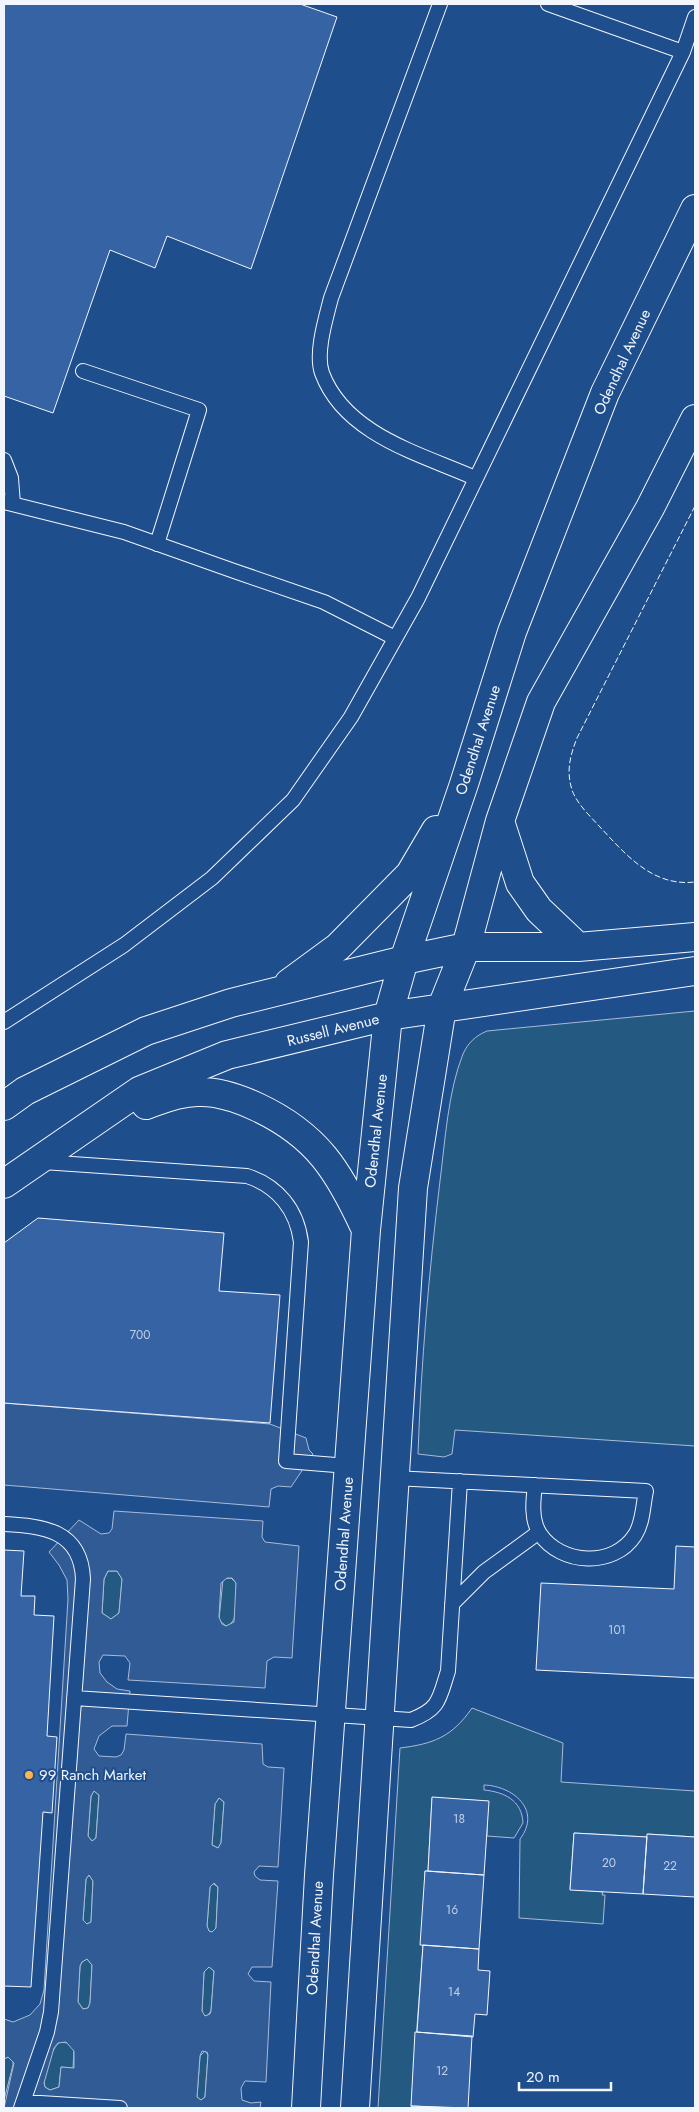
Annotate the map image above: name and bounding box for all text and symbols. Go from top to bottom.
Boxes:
street label: Odendhal Avenue [588,305,656,418]
street label: Odendhal Avenue [450,682,506,798]
street label: Russell Avenue [285,1008,382,1052]
street label: Odendhal Avenue [359,1073,393,1189]
house number: 700 [130,1326,150,1344]
street label: Odendhal Avenue [329,1476,359,1592]
house number: 101 [608,1621,626,1639]
place label: 99 Ranch Market [39,1764,146,1786]
marker: 99 Ranch Market [23,1769,35,1781]
house number: 18 [453,1810,465,1828]
house number: 20 [602,1854,616,1872]
house number: 22 [663,1857,677,1875]
street label: Odendhal Avenue [301,1880,329,1996]
house number: 16 [446,1901,458,1919]
house number: 14 [448,1983,460,2001]
scale bar [519,2060,612,2092]
house number: 12 [436,2062,448,2080]
text: 20 m [526,2066,560,2088]

